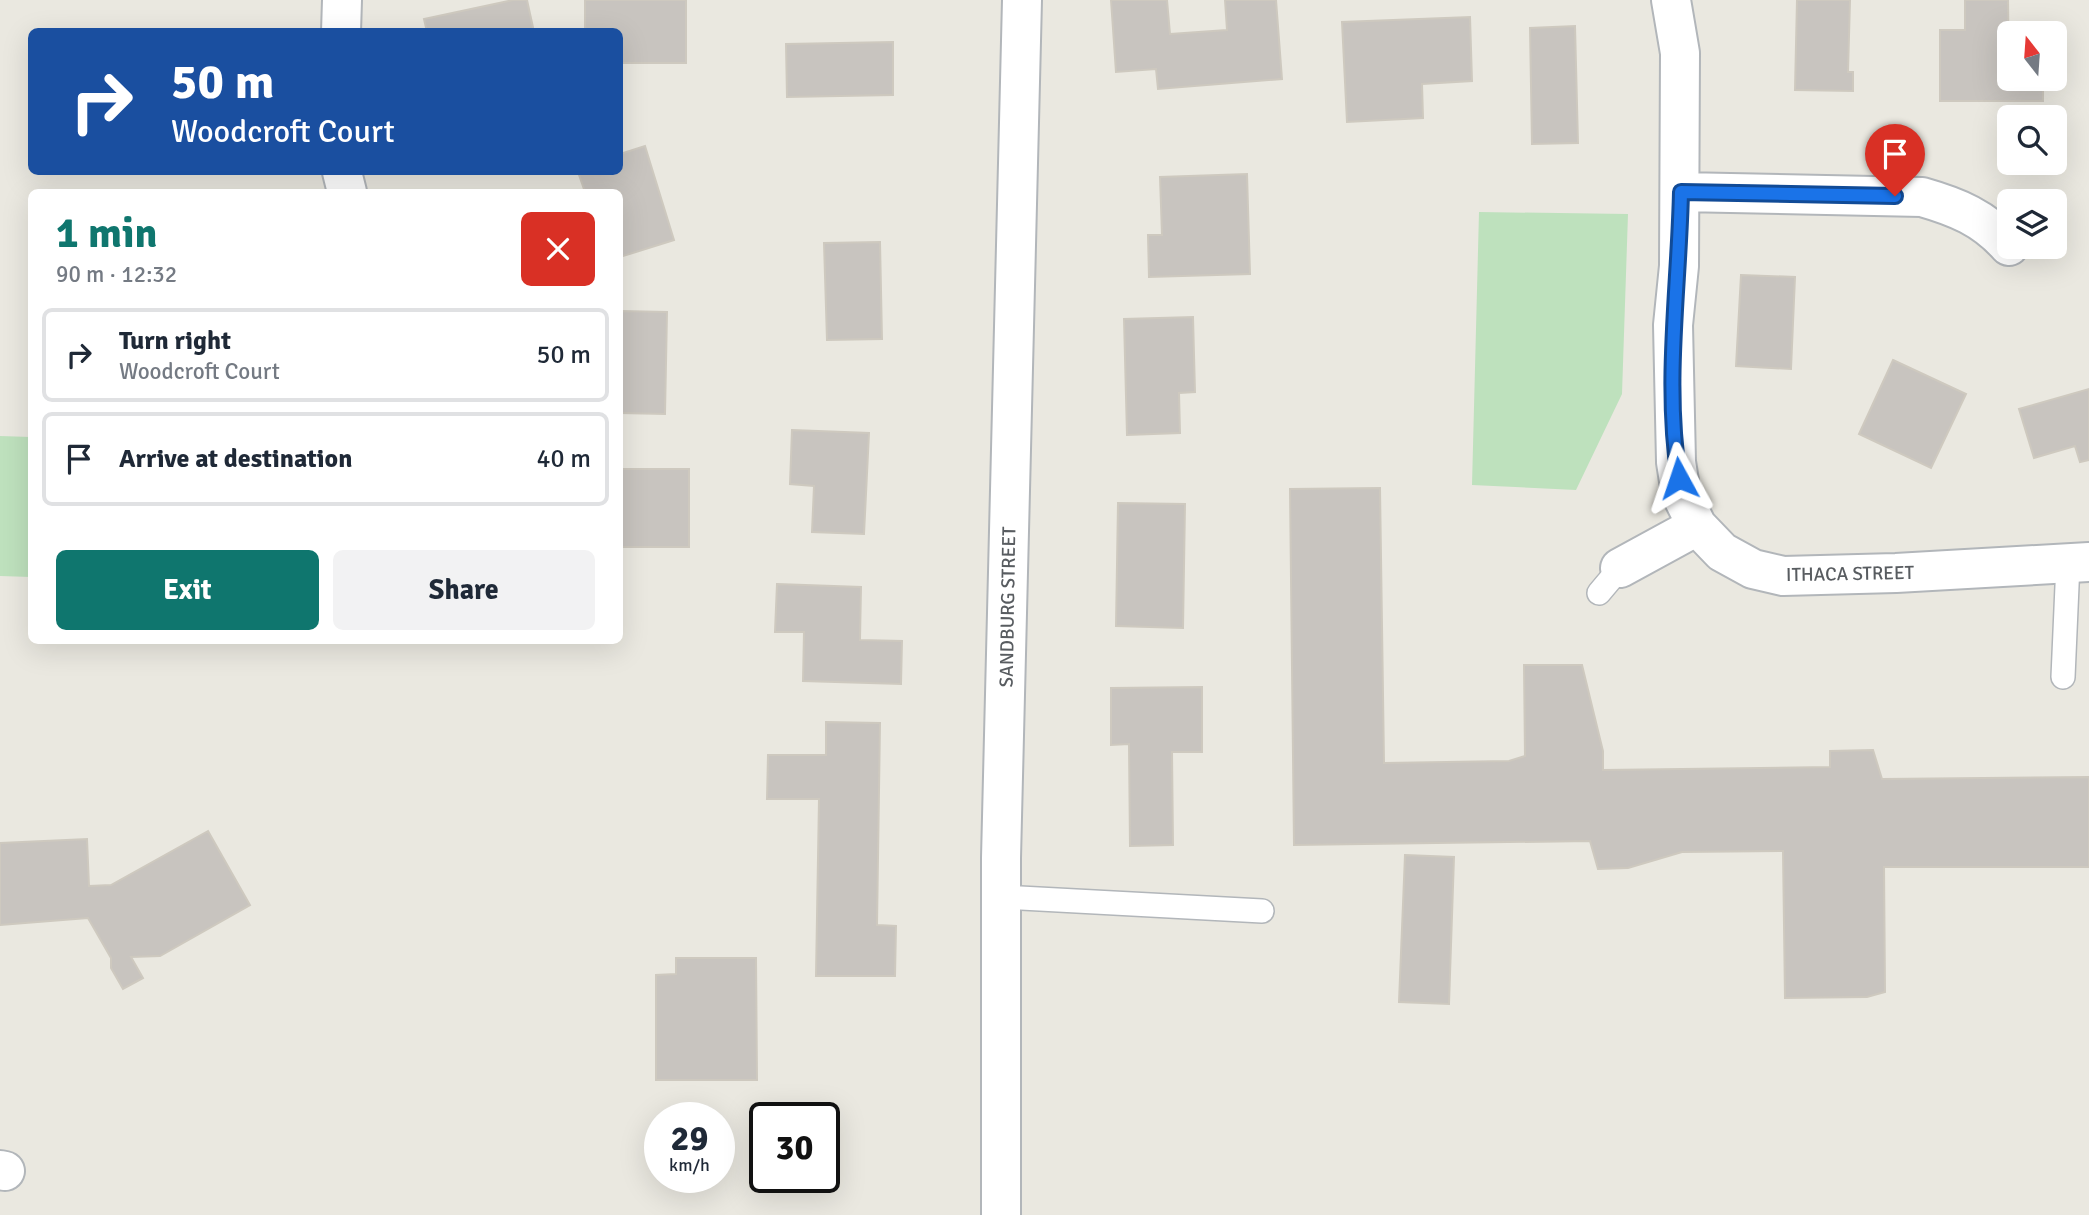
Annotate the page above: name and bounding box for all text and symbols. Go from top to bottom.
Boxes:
north arrow [1997,21,2067,91]
map controls [1997,21,2067,259]
text: 50 m [171,52,274,112]
icon: right [56,56,147,147]
button: search [1997,105,2067,175]
text: Woodcroft Court [171,112,395,151]
pin [1865,124,1925,196]
icon: arrive [1876,135,1914,173]
button: layers [1997,189,2067,259]
text: 1 min [56,208,157,259]
button: close [521,212,595,286]
text: 90 m · 12:32 [56,260,177,289]
text: Turn right [119,325,231,357]
icon: right [60,336,98,374]
text: 50 m [536,339,591,371]
text: Woodcroft Court [119,357,280,386]
icon: arrive [60,440,98,478]
position arrow [1642,441,1716,515]
text: Arrive at destination [119,443,352,475]
text: 40 m [536,443,591,475]
street label: SANDBURG STREET [995,526,1021,688]
button: Exit [56,550,319,630]
button: Share [333,550,595,630]
street label: ITHACA STREET [1786,561,1915,587]
speed limit sign: 30 [749,1102,840,1193]
text: 29 [671,1117,708,1160]
text: km/h [669,1154,710,1176]

